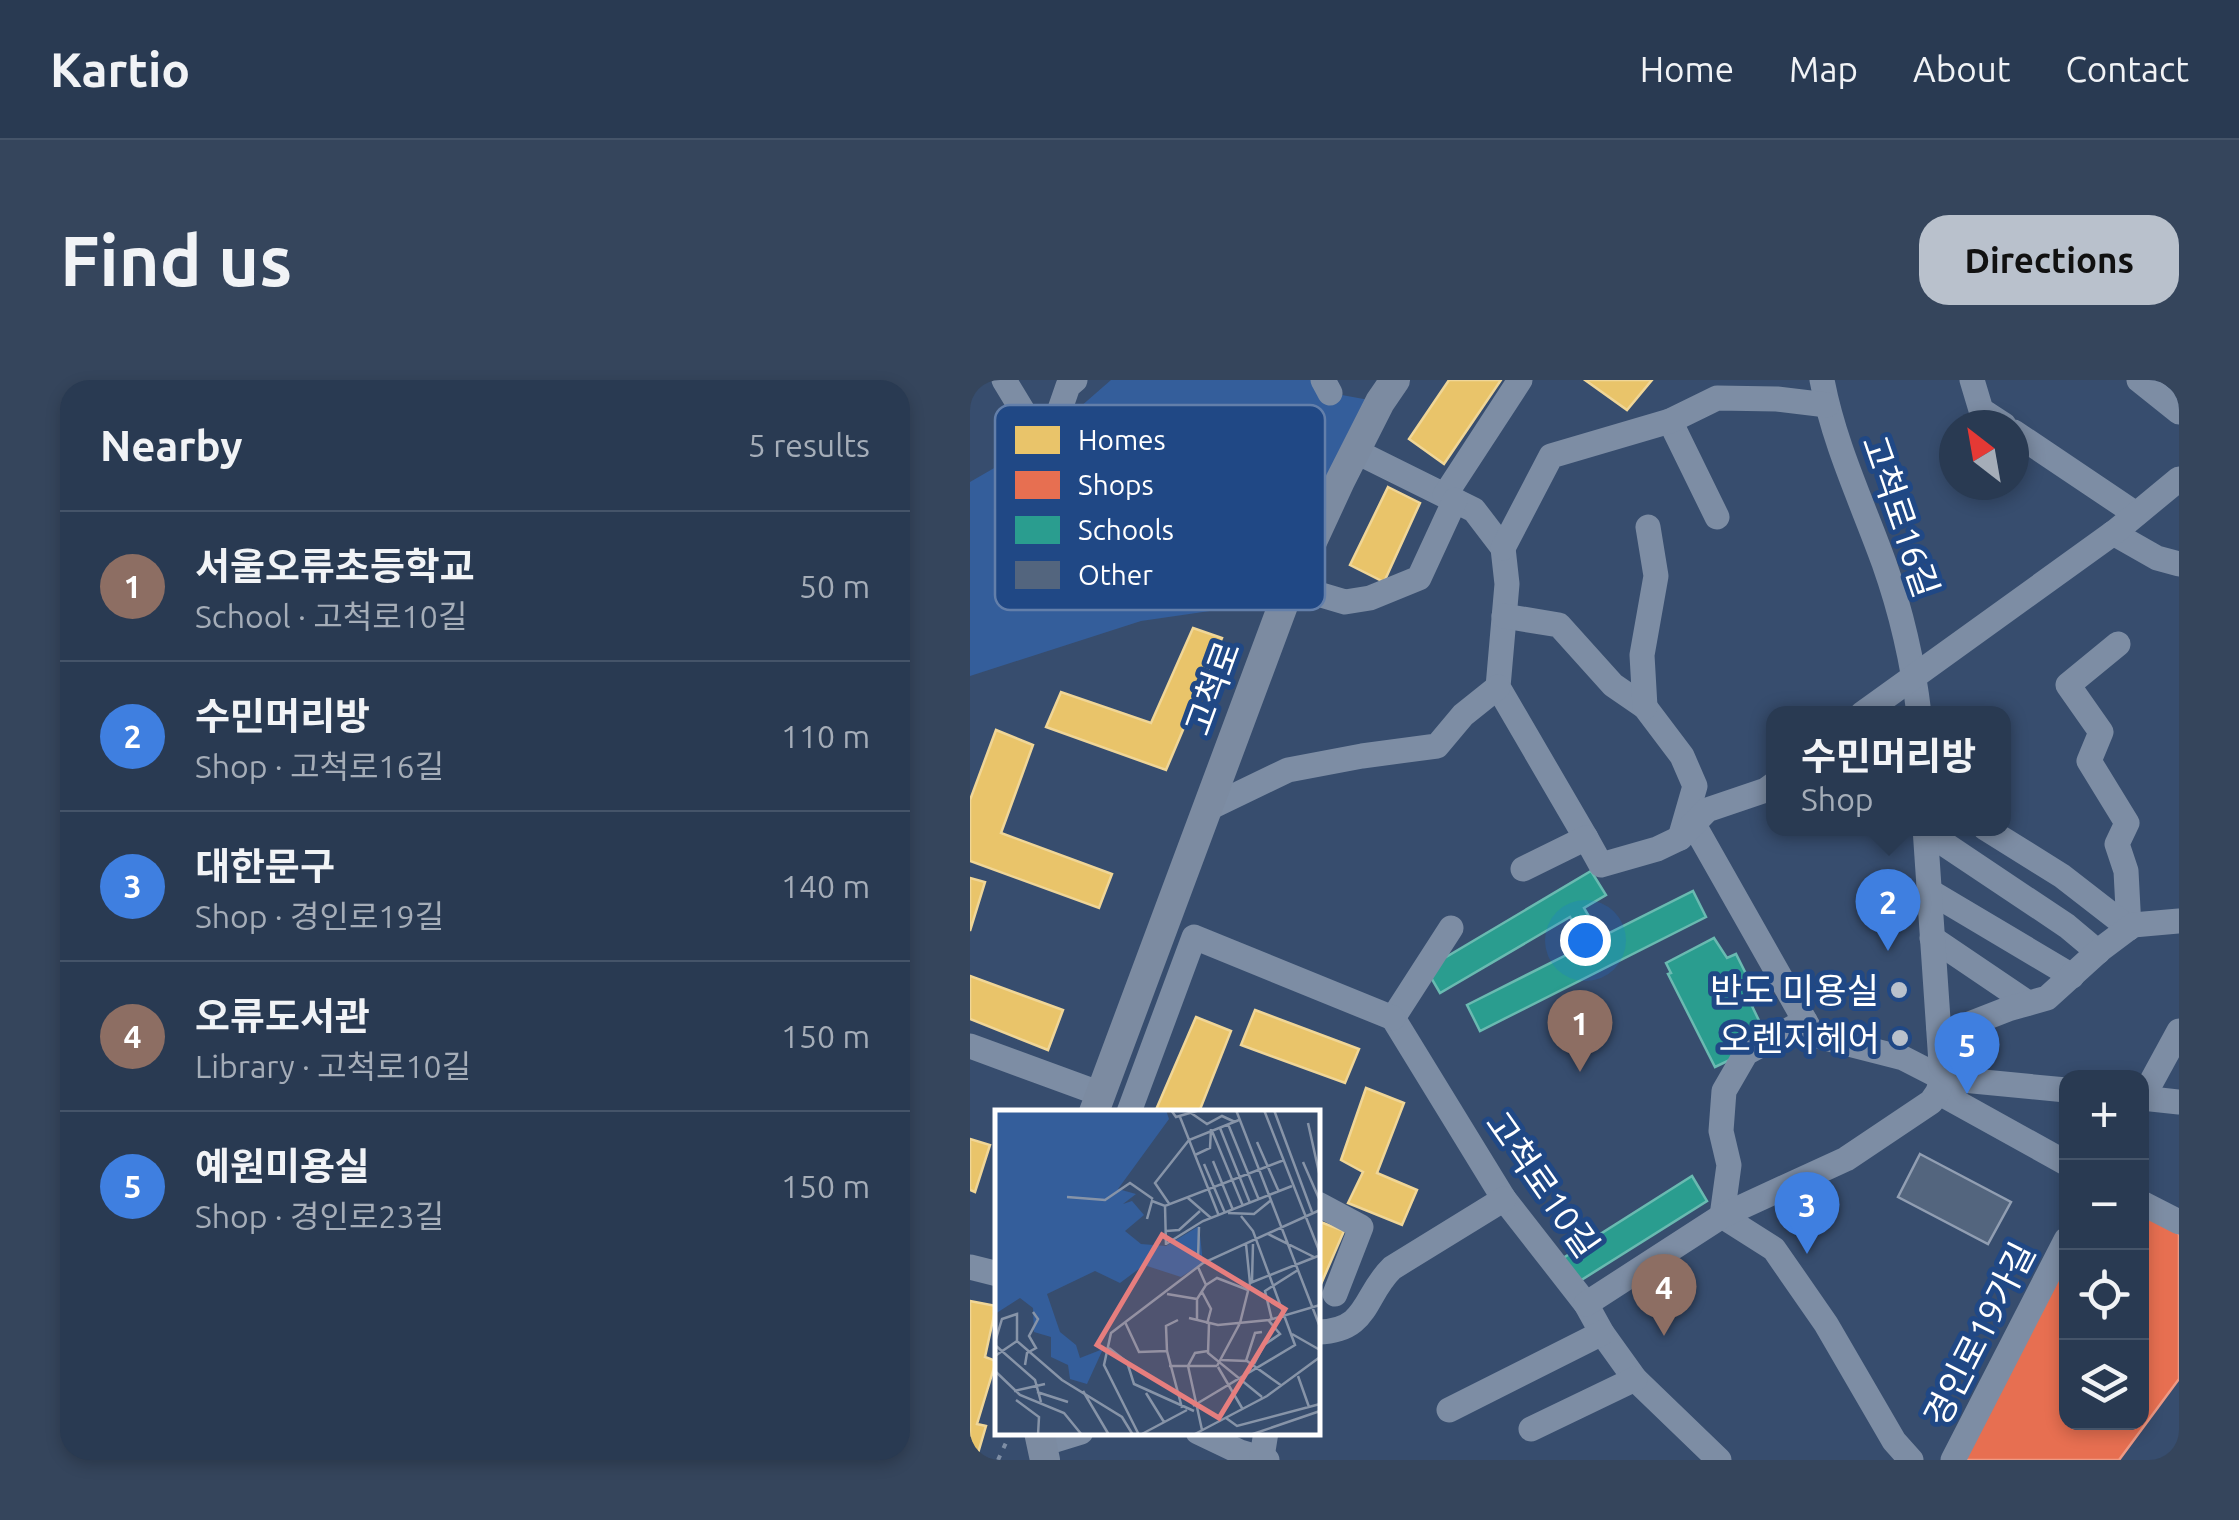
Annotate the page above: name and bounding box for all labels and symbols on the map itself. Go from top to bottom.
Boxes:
legend [995,405,1325,610]
north arrow [1939,410,2029,500]
text: Homes [1078,424,1166,455]
street label: 고척로16길 [1855,430,1947,602]
text: Shops [1078,469,1154,500]
text: Schools [1078,514,1174,545]
text: Other [1078,559,1153,590]
street label: 고척로 [1177,636,1247,740]
pin: 2 [1856,868,1920,951]
your location [1560,915,1611,966]
place label: 반도 미용실 [1710,970,1879,1010]
marker: 반도 미용실 [1888,979,1910,1001]
pin: 1 [1548,990,1612,1072]
pin: 5 [1934,1012,2000,1094]
place label: 오렌지헤어 [1719,1018,1880,1058]
marker: 오렌지헤어 [1889,1027,1911,1049]
street label: 고척로10길 [1478,1104,1608,1264]
inset map [995,1110,1320,1435]
pin: 3 [1774,1172,1840,1254]
street label: 경인로19가길 [1916,1236,2042,1432]
pin: 4 [1632,1254,1696,1336]

